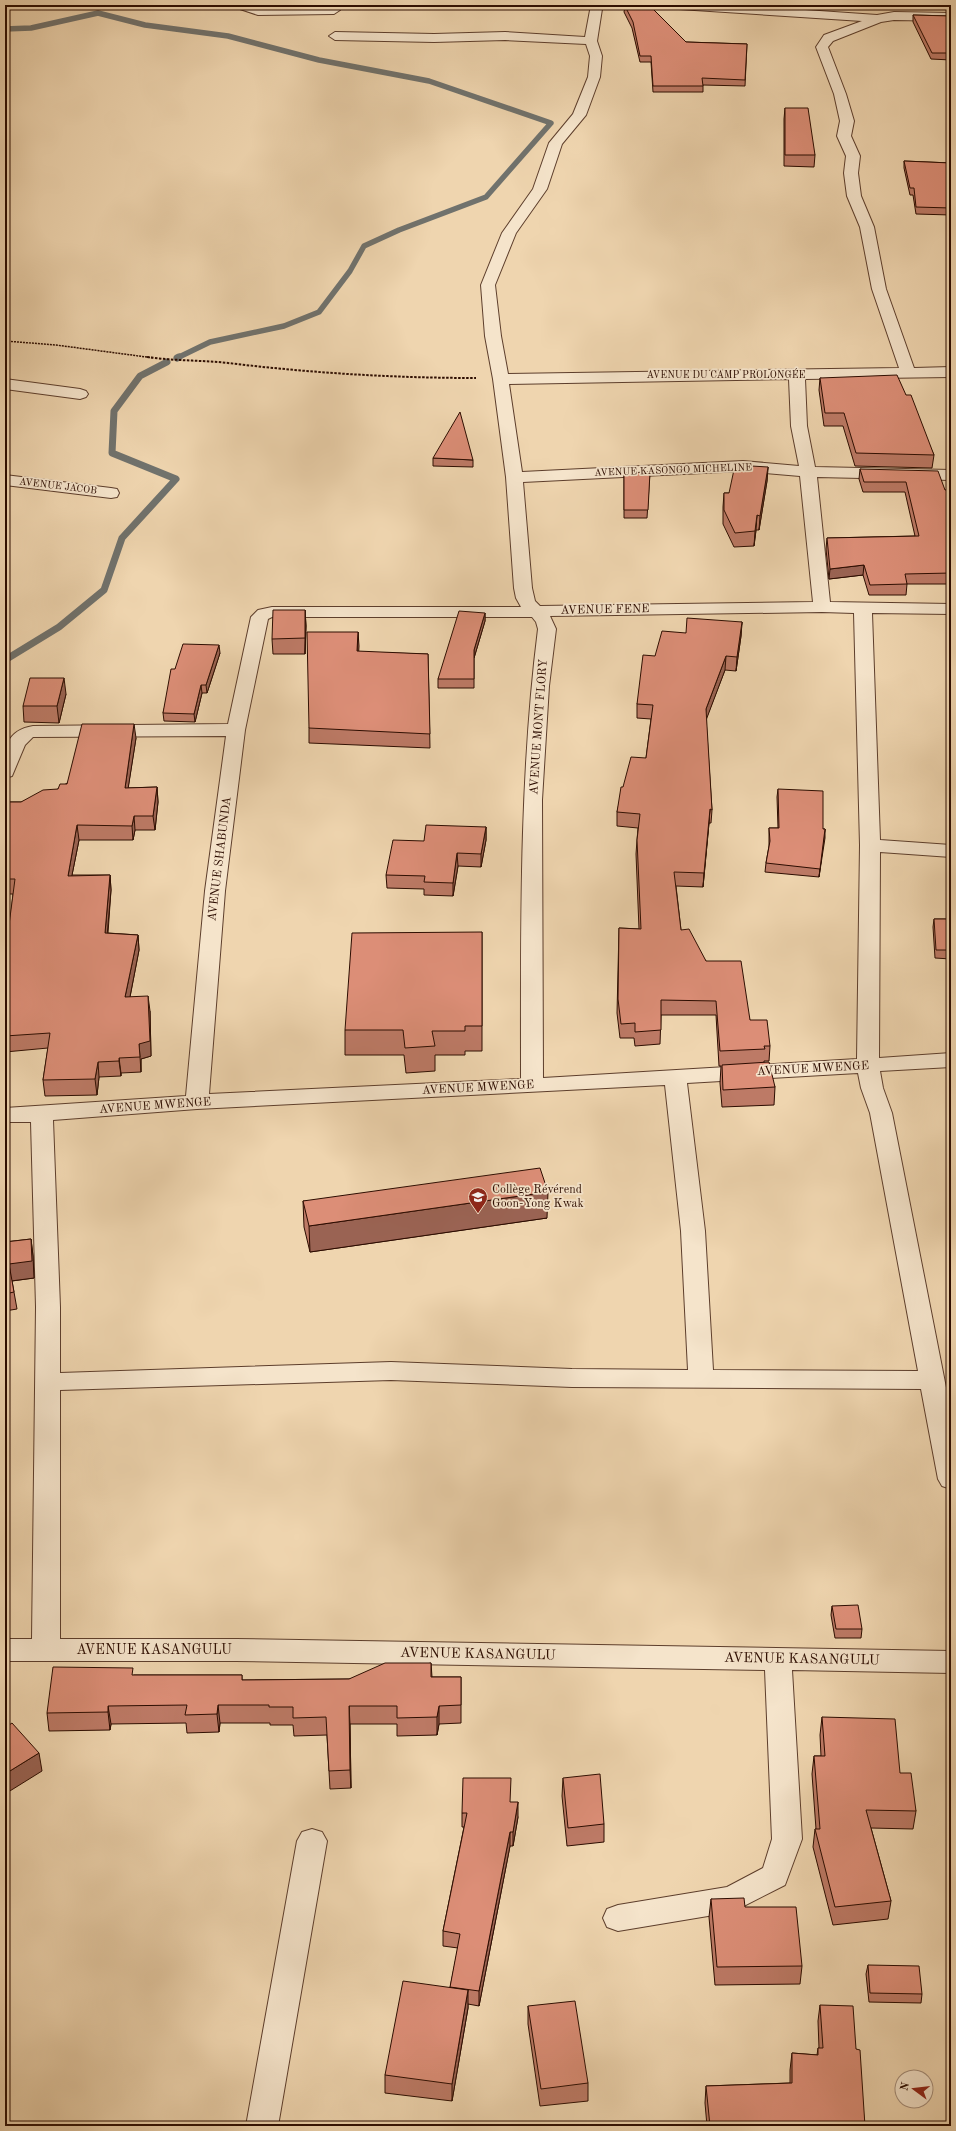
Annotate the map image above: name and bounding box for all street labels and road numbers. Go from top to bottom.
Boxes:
street label: AVENUE DU CAMP PROLONGÉE [647,368,806,380]
street label: AVENUE KASONGO MICHELINE [594,462,752,478]
street label: AVENUE JACOB [19,476,98,496]
street label: AVENUE FENE [560,603,650,617]
street label: AVENUE MONT FLORY [528,659,550,795]
street label: AVENUE SHABUNDA [206,796,234,922]
street label: AVENUE MWENGE [757,1060,869,1078]
street label: AVENUE MWENGE [422,1079,534,1097]
street label: AVENUE MWENGE [99,1096,211,1116]
street label: AVENUE KASANGULU [76,1643,232,1657]
street label: AVENUE KASANGULU [400,1646,556,1662]
street label: AVENUE KASANGULU [724,1651,880,1667]

